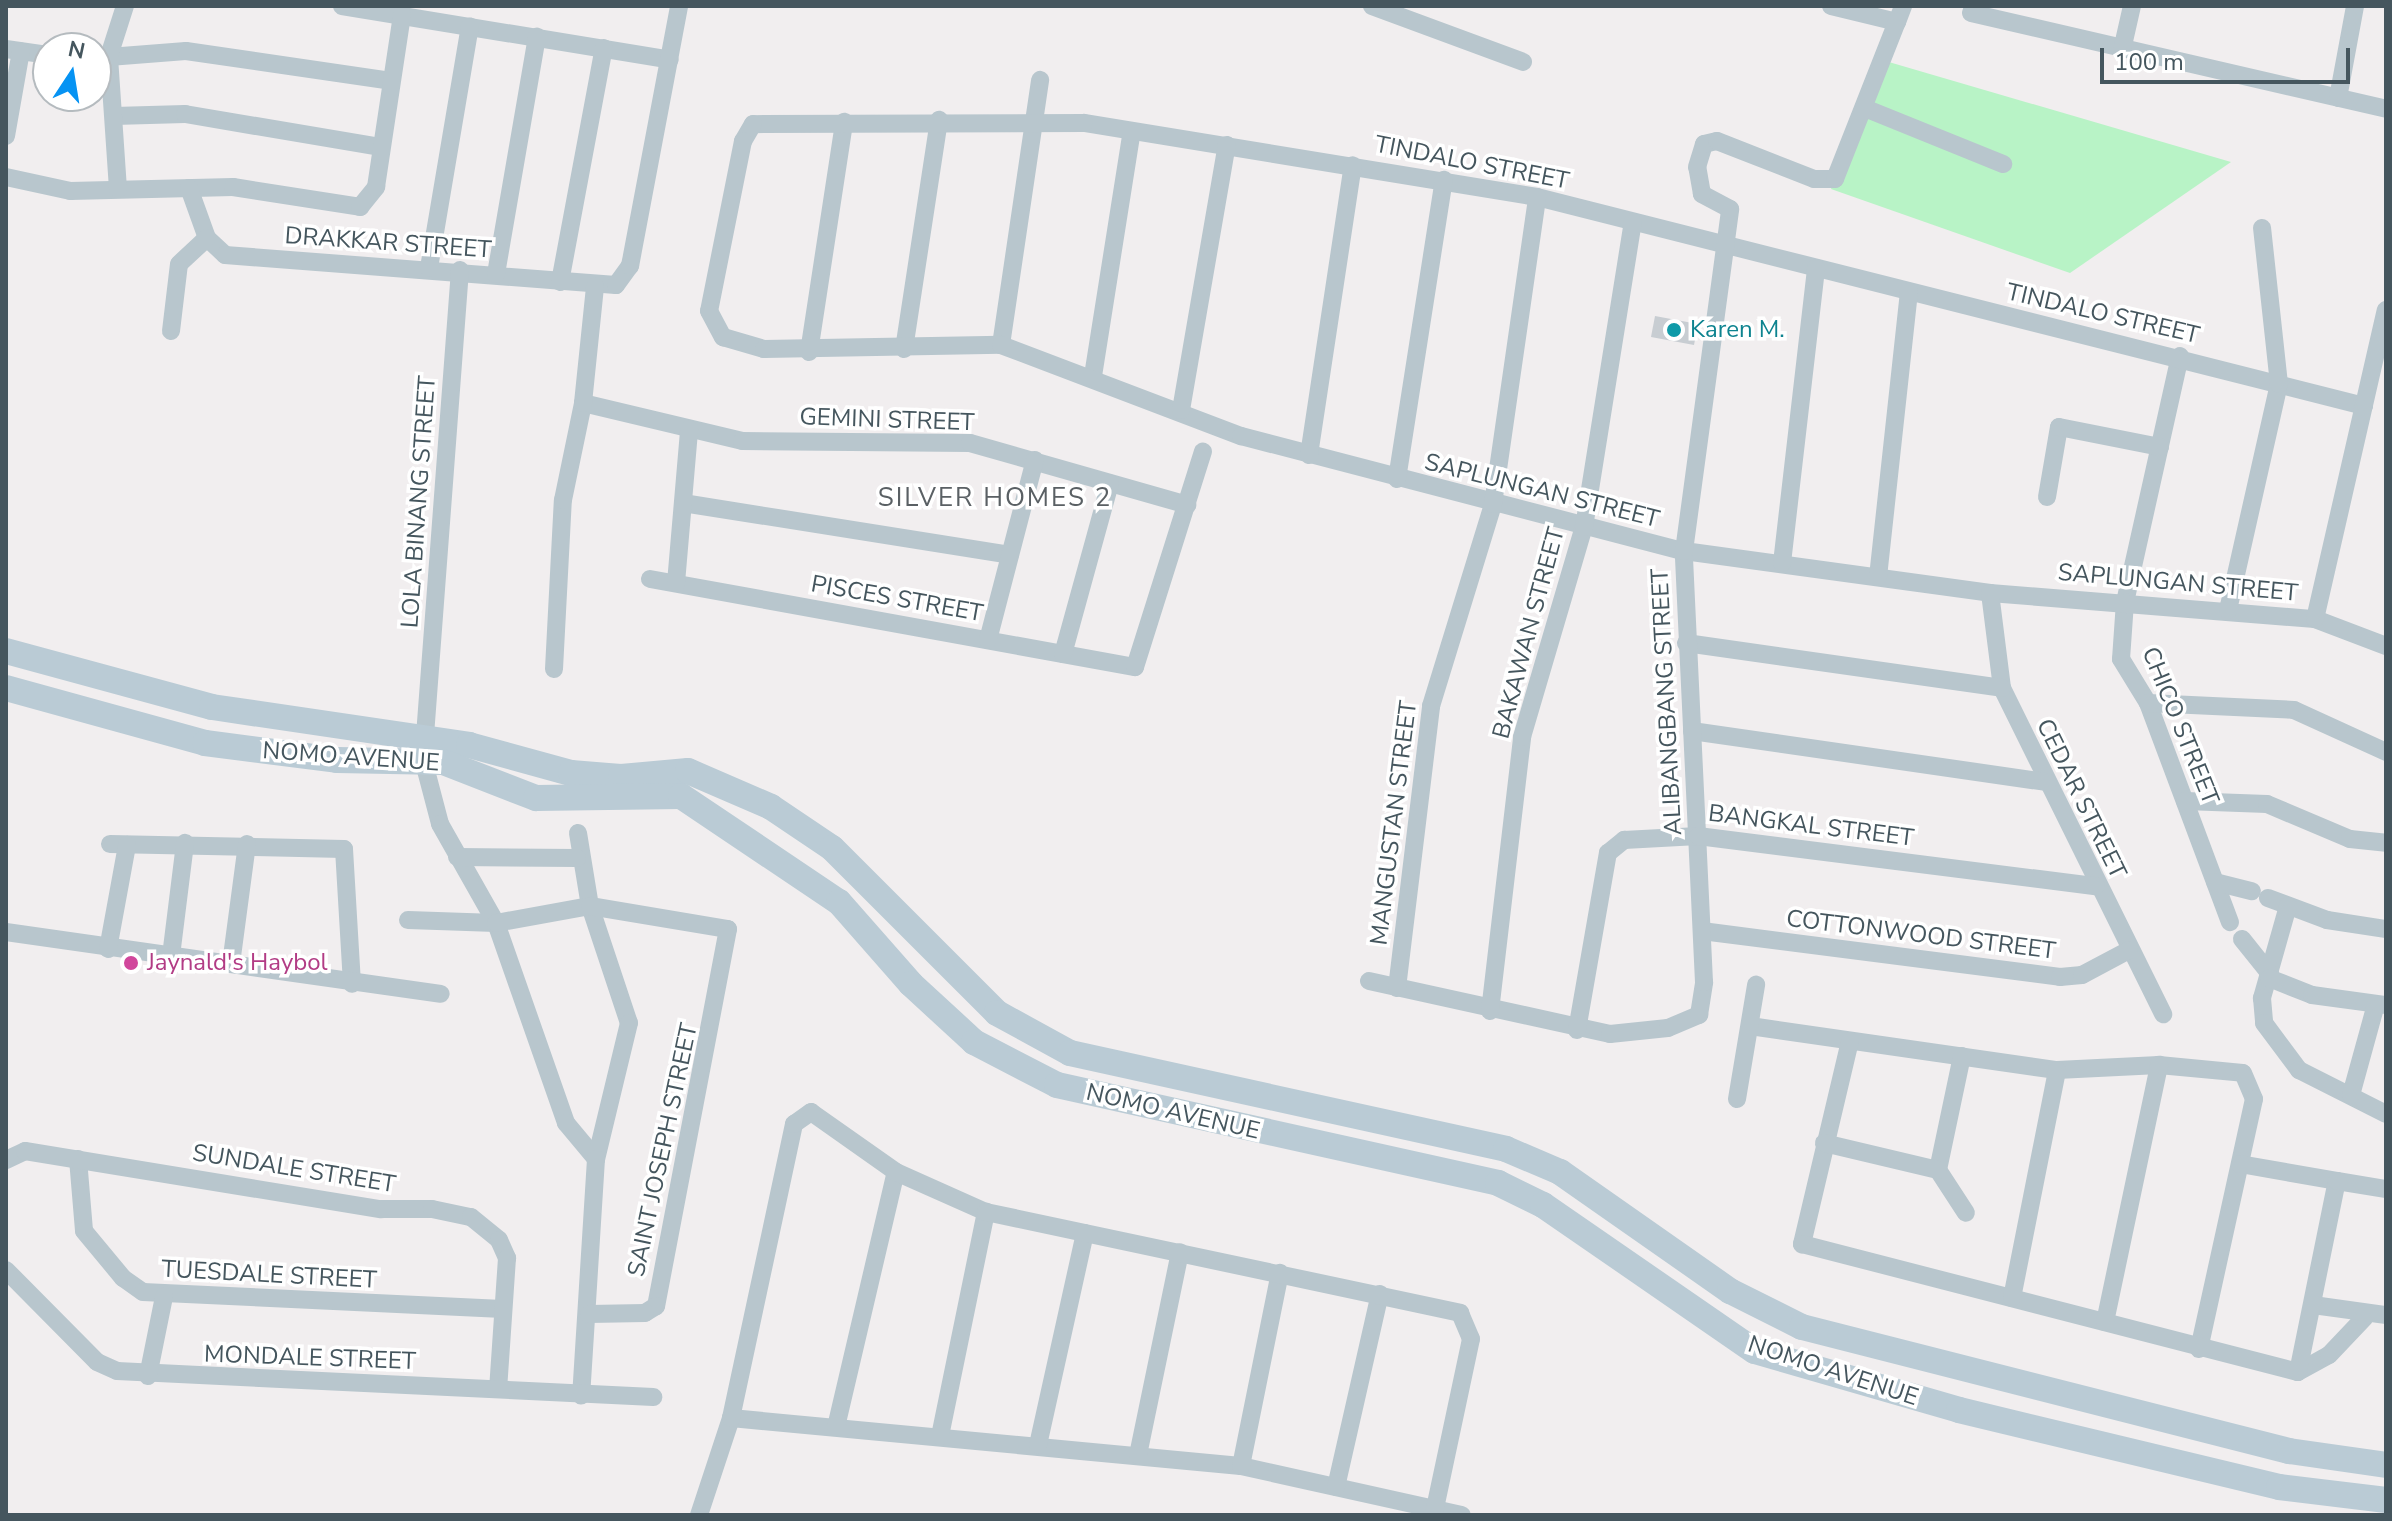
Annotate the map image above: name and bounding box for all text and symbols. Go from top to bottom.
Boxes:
north arrow [32,32,112,112]
scale bar [2104,32,2354,82]
text: N [65,34,88,67]
text: 100 m [2114,46,2184,78]
street label: TINDALO STREET [1373,130,1571,196]
street label: DRAKKAR STREET [284,221,492,265]
street label: TINDALO STREET [2004,278,2202,350]
place label: Karen M. [1690,316,1785,344]
marker: Karen M. [1665,321,1683,339]
street label: LOLA BINANG STREET [396,375,442,629]
street label: GEMINI STREET [799,403,975,437]
street label: SAPLUNGAN STREET [1422,448,1662,534]
district label: SILVER HOMES 2 [878,482,1112,514]
street label: BAKAWAN STREET [1487,524,1571,742]
street label: SAPLUNGAN STREET [2057,558,2299,608]
street label: ALIBANGBANG STREET [1646,568,1688,836]
street label: PISCES STREET [809,570,985,628]
street label: CHICO STREET [2135,643,2225,809]
street label: MANGUSTAN STREET [1365,699,1423,947]
street label: CEDAR STREET [2030,714,2132,884]
street label: NOMO AVENUE [262,736,440,778]
street label: BANGKAL STREET [1707,799,1915,853]
street label: COTTONWOOD STREET [1785,904,2057,966]
place label: Jaynald's Haybol [147,949,328,977]
marker: Jaynald's Haybol [122,954,140,972]
street label: SAINT JOSEPH STREET [622,1021,704,1279]
street label: NOMO AVENUE [1083,1078,1263,1146]
street label: SUNDALE STREET [190,1139,398,1199]
street label: TUESDALE STREET [161,1255,377,1295]
street label: NOMO AVENUE [1744,1330,1922,1412]
street label: MONDALE STREET [204,1340,416,1376]

